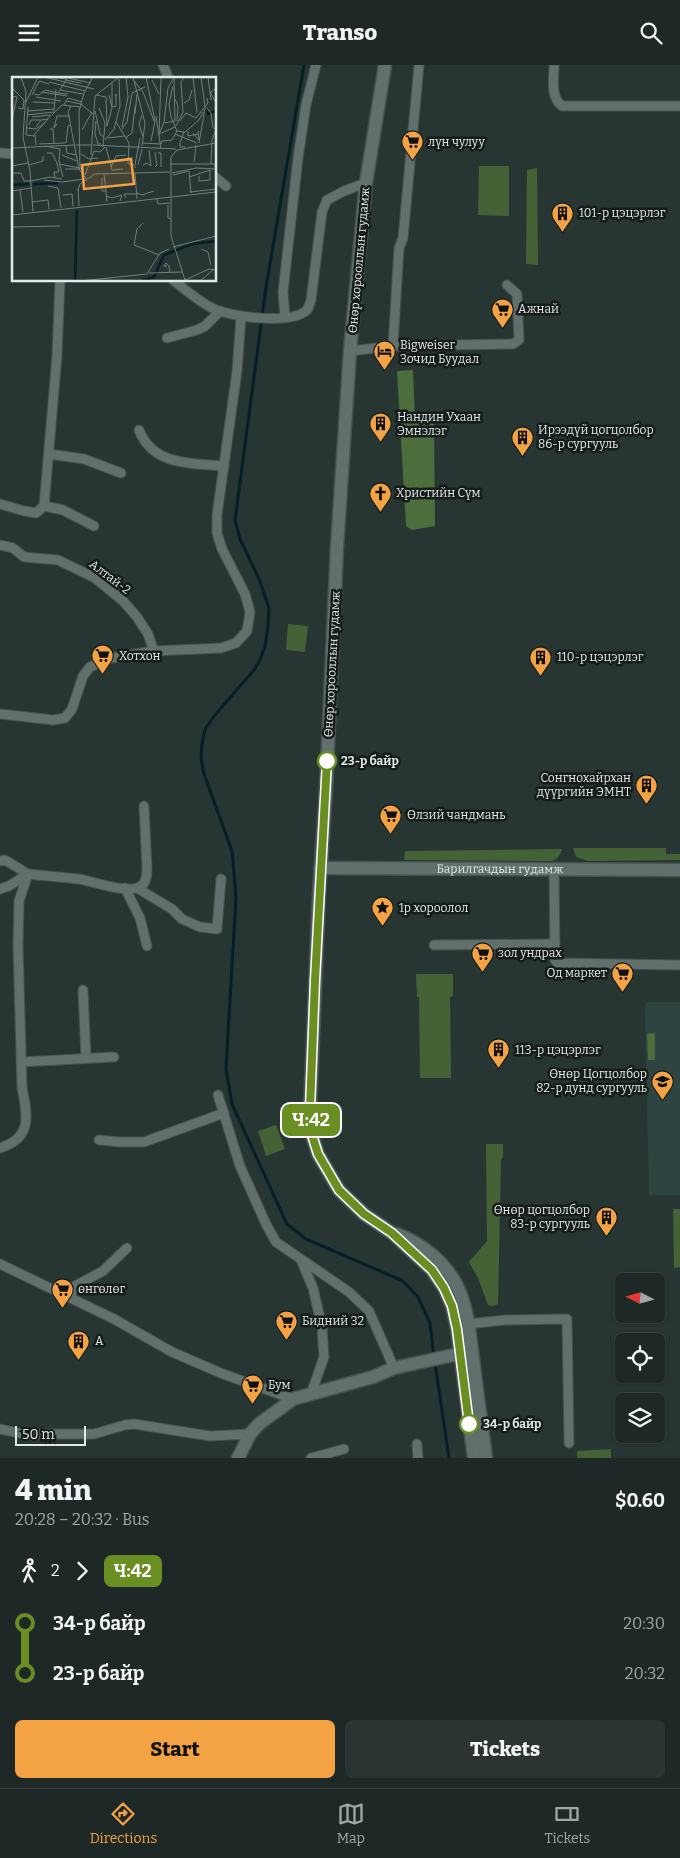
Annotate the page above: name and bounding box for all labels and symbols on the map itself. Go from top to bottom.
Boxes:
inset map [12,77,216,281]
supermarket icon: лүн чулуу [400,130,424,161]
place label: лүн чулуу [428,135,485,149]
street label: Өнөр хорооллын гудамж [346,186,372,334]
building icon: 101-р цэцэрлэг [551,201,575,232]
place label: 101-р цэцэрлэг [579,206,666,220]
supermarket icon: Ажнай [490,297,514,328]
place label: Ажнай [518,302,559,316]
place label: Bigweiser 3очид Буудал [400,338,479,366]
hotel icon: Bigweiser 3очид Буудал [372,340,396,371]
place label: Нандин Ухаан Эмнэлэг [397,410,481,438]
building icon: Нандин Ухаан Эмнэлэг [369,412,393,443]
place label: Ирээдүй цогцолбор 86-р сургууль [538,423,654,451]
building icon: Ирээдүй цогцолбор 86-р сургууль [510,425,534,456]
church icon: Христийн Сүм [368,481,392,512]
place label: Христийн Сүм [396,486,481,500]
street label: Алтай-2 [87,557,133,597]
street label: Өнөр хорооллын гудамж [321,590,343,738]
supermarket icon: Хотхон [91,644,115,675]
building icon: 110-р цэцэрлэг [529,645,553,676]
place label: Хотхон [119,649,161,663]
place label: 110-р цэцэрлэг [557,650,644,664]
marker: 23-р байр [317,751,337,771]
place label: 23-р байр [341,754,399,768]
place label: Сонгнохайрхан дүүргийн ЭМНТ [537,771,631,799]
building icon: Сонгнохайрхан дүүргийн ЭМНТ [635,773,659,804]
supermarket icon: Өлзий чандмань [379,803,403,834]
place label: Өлзий чандмань [407,808,505,822]
street label: Барилгачдын гудамж [436,862,564,876]
place icon: 1р хороолол [371,896,395,927]
place label: 1р хороолол [399,901,468,915]
supermarket icon: зол ундрах [470,941,494,972]
place label: зол ундрах [498,946,562,960]
supermarket icon: Од маркет [611,961,635,992]
place label: Од маркет [547,966,607,980]
building icon: 113-р цэцэрлэг [487,1038,511,1069]
place label: 113-р цэцэрлэг [515,1043,601,1057]
place label: Өнөр Цогцолбор 82-р дунд сургууль [536,1067,647,1095]
school or university icon: Өнөр Цогцолбор 82-р дунд сургууль [651,1069,675,1100]
line badge: Ч:42 [276,1104,346,1136]
place label: Өнөр цогцолбор 83-р сургууль [494,1203,590,1231]
building icon: Өнөр цогцолбор 83-р сургууль [594,1205,618,1236]
north arrow [615,1273,665,1323]
supermarket icon: өнгөлөг [50,1277,74,1308]
place label: өнгөлөг [78,1282,126,1296]
supermarket icon: Бидний 32 [274,1309,298,1340]
place label: Бидний 32 [302,1314,364,1328]
building icon: A [67,1329,91,1360]
place label: A [95,1334,104,1348]
supermarket icon: Бум [240,1373,264,1404]
place label: Бум [268,1378,291,1392]
marker: 34-р байр [459,1414,479,1434]
place label: 34-р байр [483,1417,541,1431]
scale bar [15,1423,86,1446]

